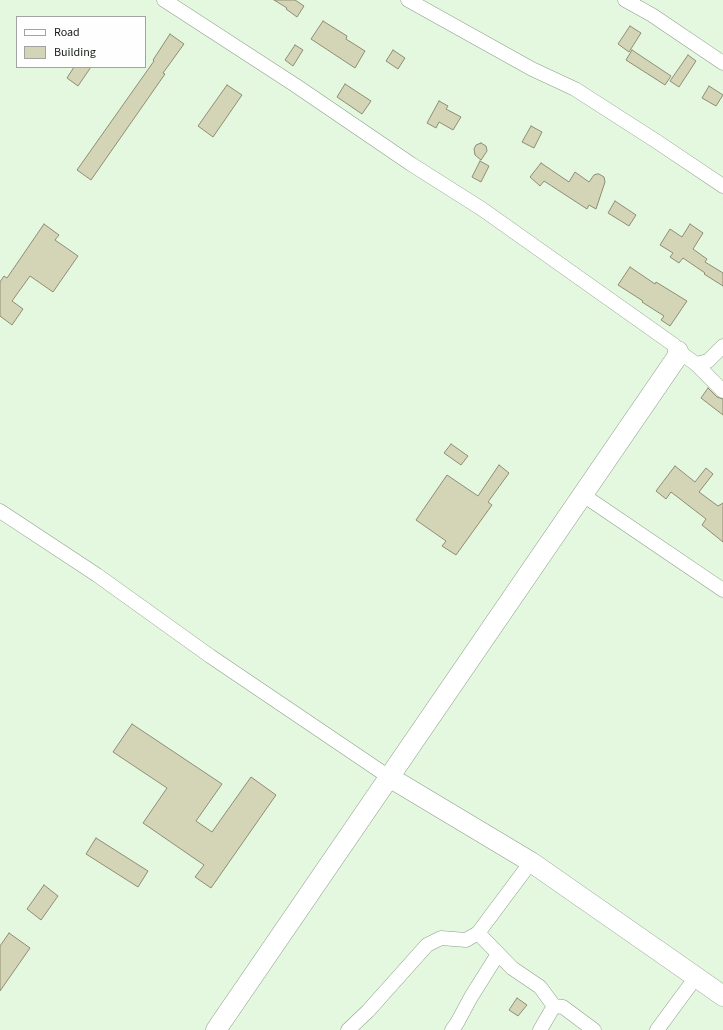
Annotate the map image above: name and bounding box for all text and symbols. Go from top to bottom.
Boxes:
legend [16,16,146,68]
text: Road [54,24,80,41]
text: Building [54,44,96,61]

